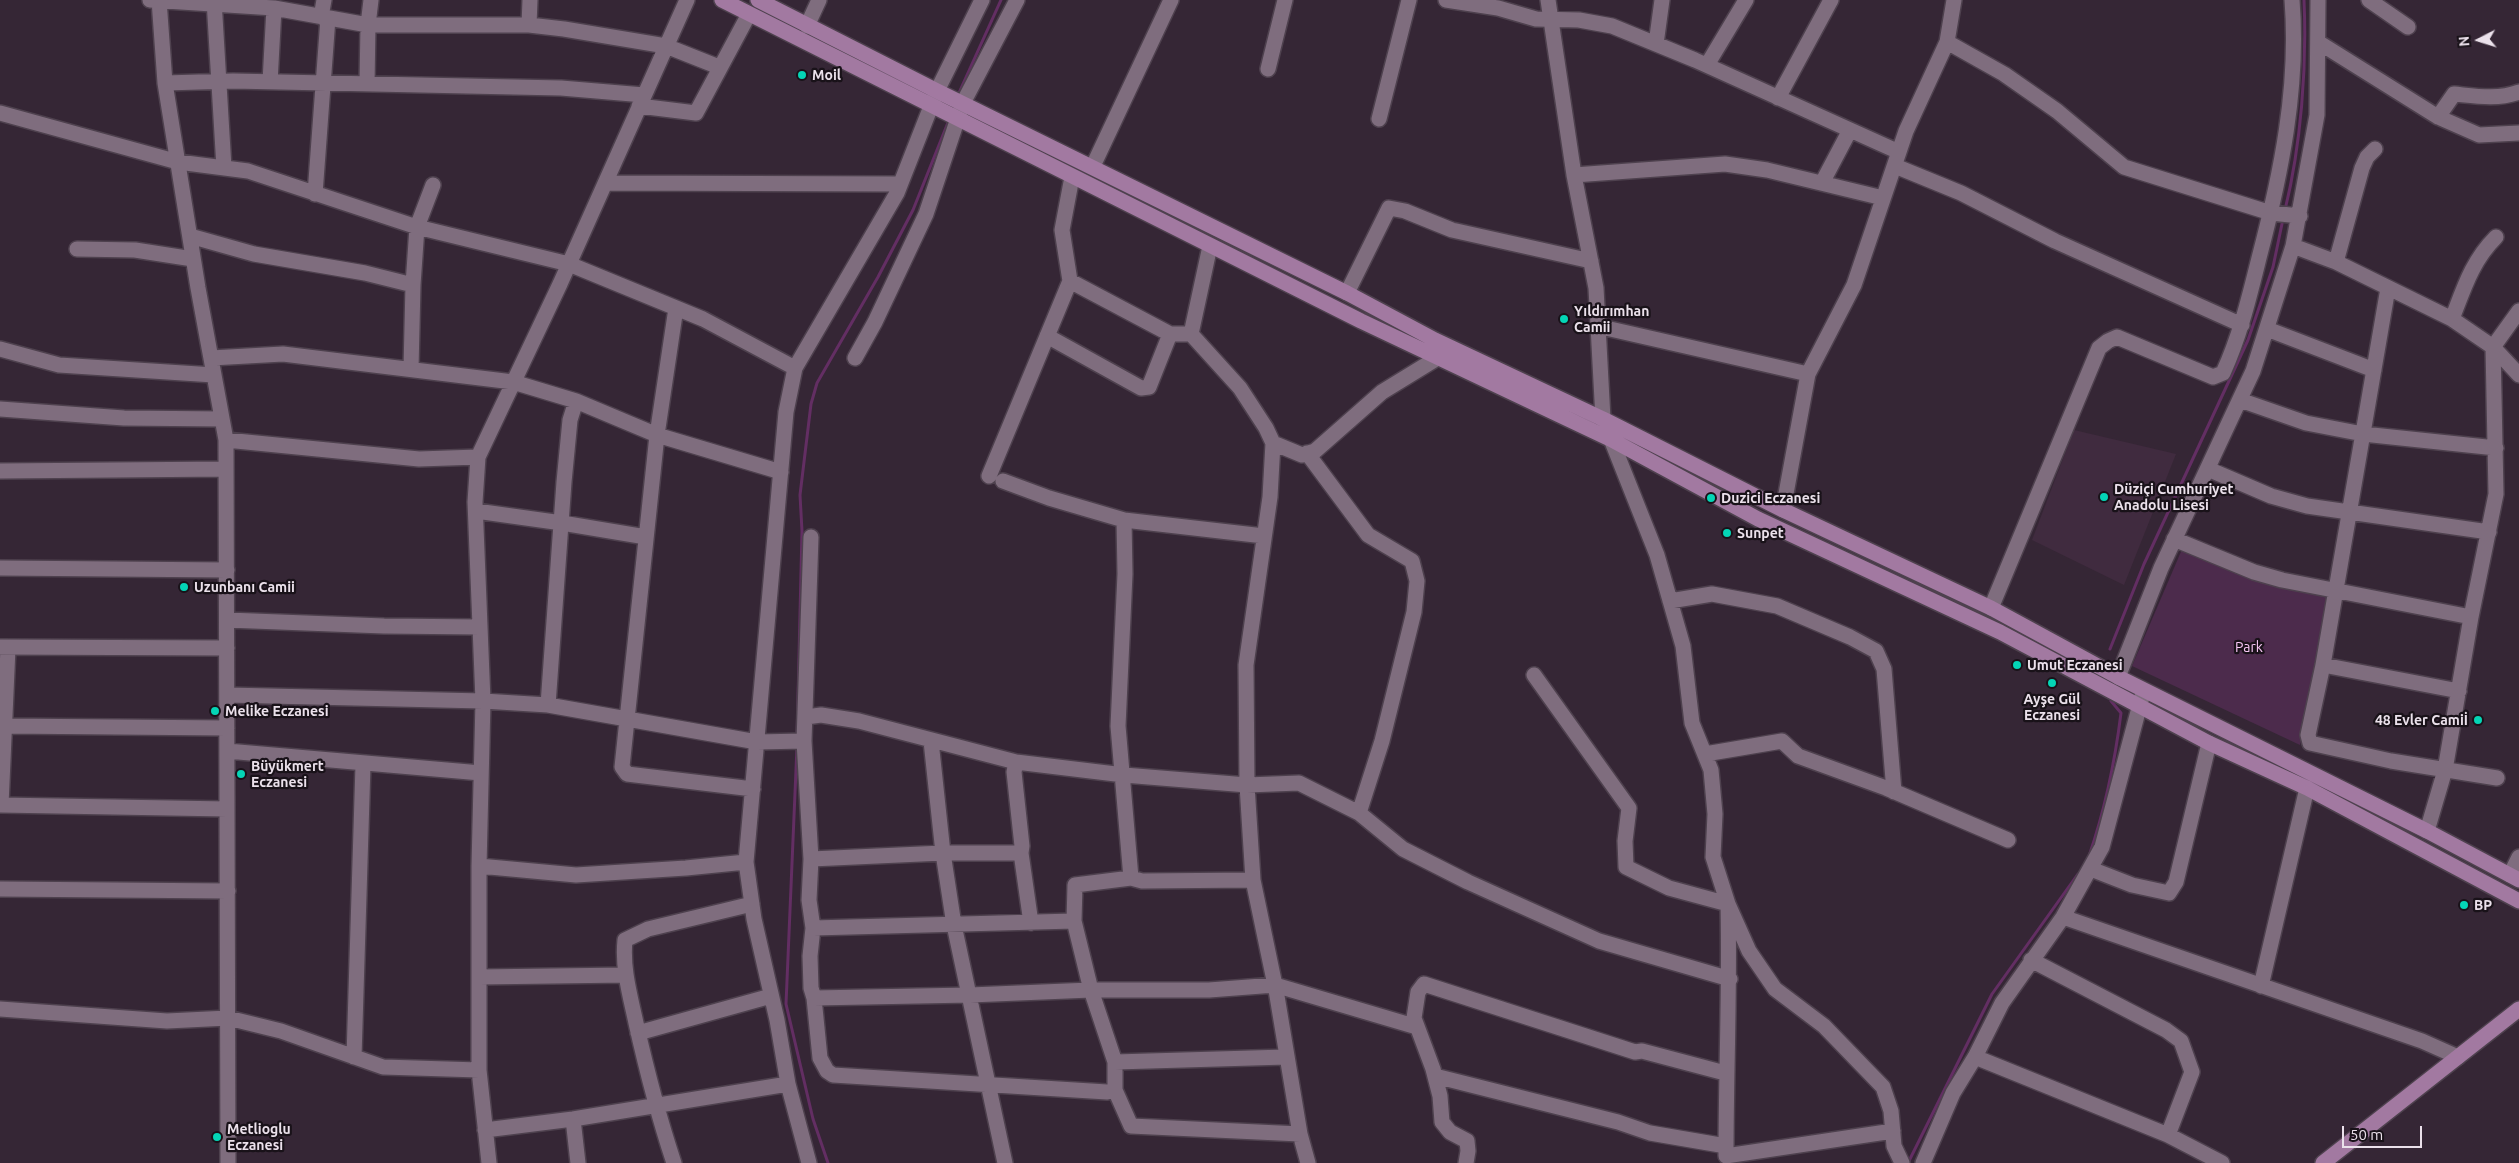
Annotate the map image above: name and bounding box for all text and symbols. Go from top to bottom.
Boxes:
north arrow [2454,15,2504,65]
text: N [2456,35,2472,47]
place label: Moil [812,67,841,83]
marker: Moil [796,69,808,81]
place label: Yıldırımhan Camii [1574,303,1649,336]
marker: Yıldırımhan Camii [1558,313,1570,325]
place label: Düziçi Cumhuriyet Anadolu Lisesi [2114,481,2233,514]
place label: Duzici Eczanesi [1721,490,1820,506]
marker: Düziçi Cumhuriyet Anadolu Lisesi [2098,491,2110,503]
marker: Duzici Eczanesi [1705,492,1717,504]
place label: Sunpet [1737,525,1784,541]
marker: Sunpet [1721,527,1733,539]
place label: Uzunbanı Camii [194,579,295,595]
marker: Uzunbanı Camii [178,581,190,593]
park label: Park [2235,639,2263,655]
place label: Umut Eczanesi [2027,657,2123,673]
marker: Umut Eczanesi [2011,659,2023,671]
marker: Ayşe Gül Eczanesi [2046,677,2058,689]
place label: Ayşe Gül Eczanesi [2023,691,2081,724]
place label: Melike Eczanesi [225,703,329,719]
marker: Melike Eczanesi [209,705,221,717]
place label: 48 Evler Camiİ [2375,712,2468,728]
marker: 48 Evler Camiİ [2472,714,2484,726]
place label: Büyükmert Eczanesi [251,758,324,790]
marker: Büyükmert Eczanesi [235,768,247,780]
place label: BP [2474,897,2492,913]
marker: BP [2458,899,2470,911]
scale bar [2344,1116,2424,1148]
place label: Metlioglu Eczanesi [227,1121,291,1154]
text: 50 m [2350,1126,2383,1143]
marker: Metlioglu Eczanesi [211,1131,223,1143]

